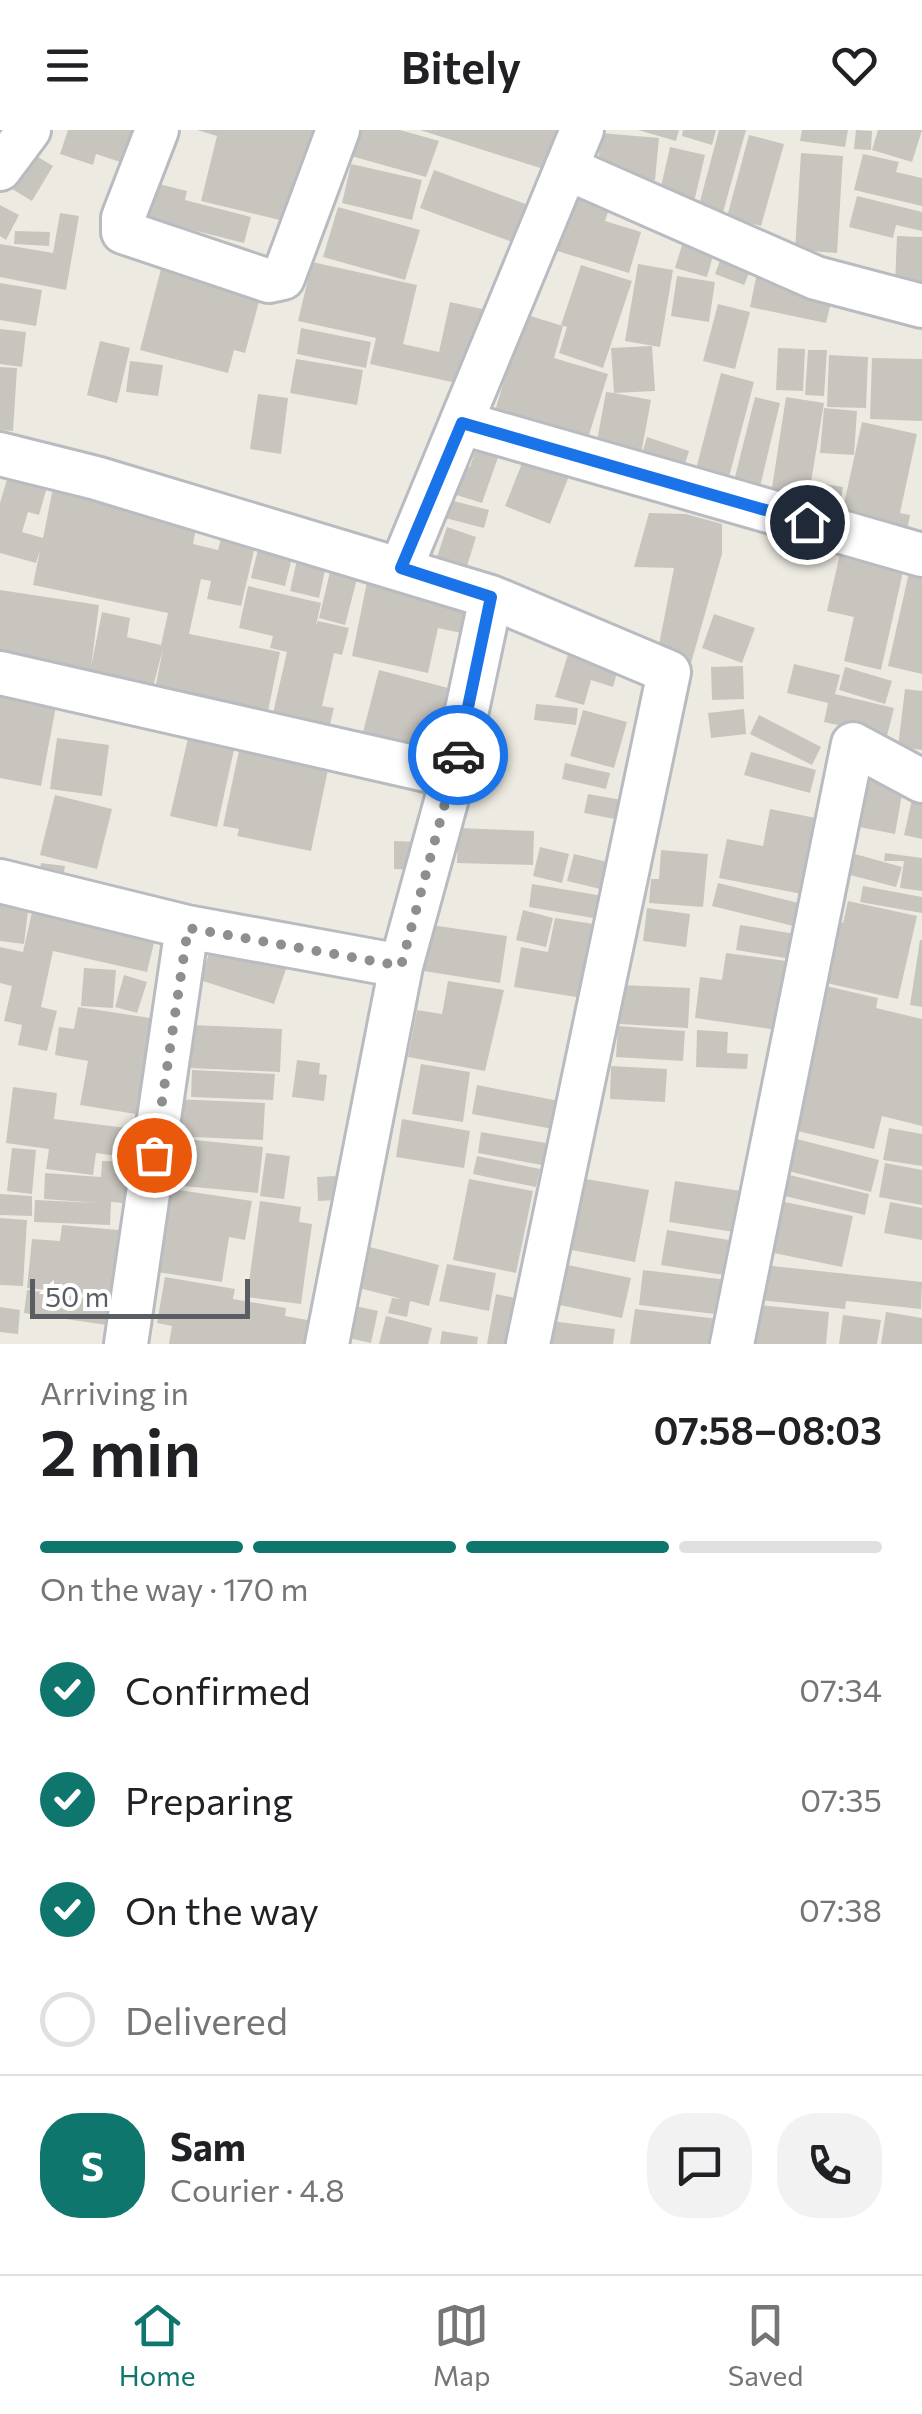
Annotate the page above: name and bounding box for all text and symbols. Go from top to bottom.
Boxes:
icon: menu [40,38,95,93]
text: Bitely [401,38,521,93]
icon: heart [827,38,882,93]
pin [765,480,850,565]
icon: home [780,495,835,550]
courier [408,705,508,805]
icon: car [431,728,486,783]
pin [112,1113,197,1198]
icon: bag [127,1128,182,1183]
scale bar [30,1274,250,1318]
text: 50 m [45,1279,109,1313]
text: Arriving in [40,1372,189,1412]
text: 07:58–08:03 [653,1406,882,1453]
text: 2 min [40,1410,201,1489]
text: On the way · 170 m [40,1568,309,1608]
icon: check [40,1662,95,1717]
text: Confirmed [125,1666,311,1713]
text: 07:34 [799,1669,882,1709]
icon: check [40,1772,95,1827]
text: Preparing [125,1776,293,1823]
text: 07:35 [800,1779,882,1819]
icon: check [40,1882,95,1937]
text: On the way [125,1886,319,1933]
text: 07:38 [799,1889,882,1929]
text: Delivered [125,1996,288,2043]
button: chat [647,2113,752,2218]
button: phone [777,2113,882,2218]
text: Sam [170,2122,246,2169]
text: S [81,2142,104,2189]
text: Courier · 4.8 [170,2169,345,2209]
tab: Home [119,2298,196,2392]
tab: Map [433,2298,491,2392]
tab: Saved [728,2298,803,2392]

